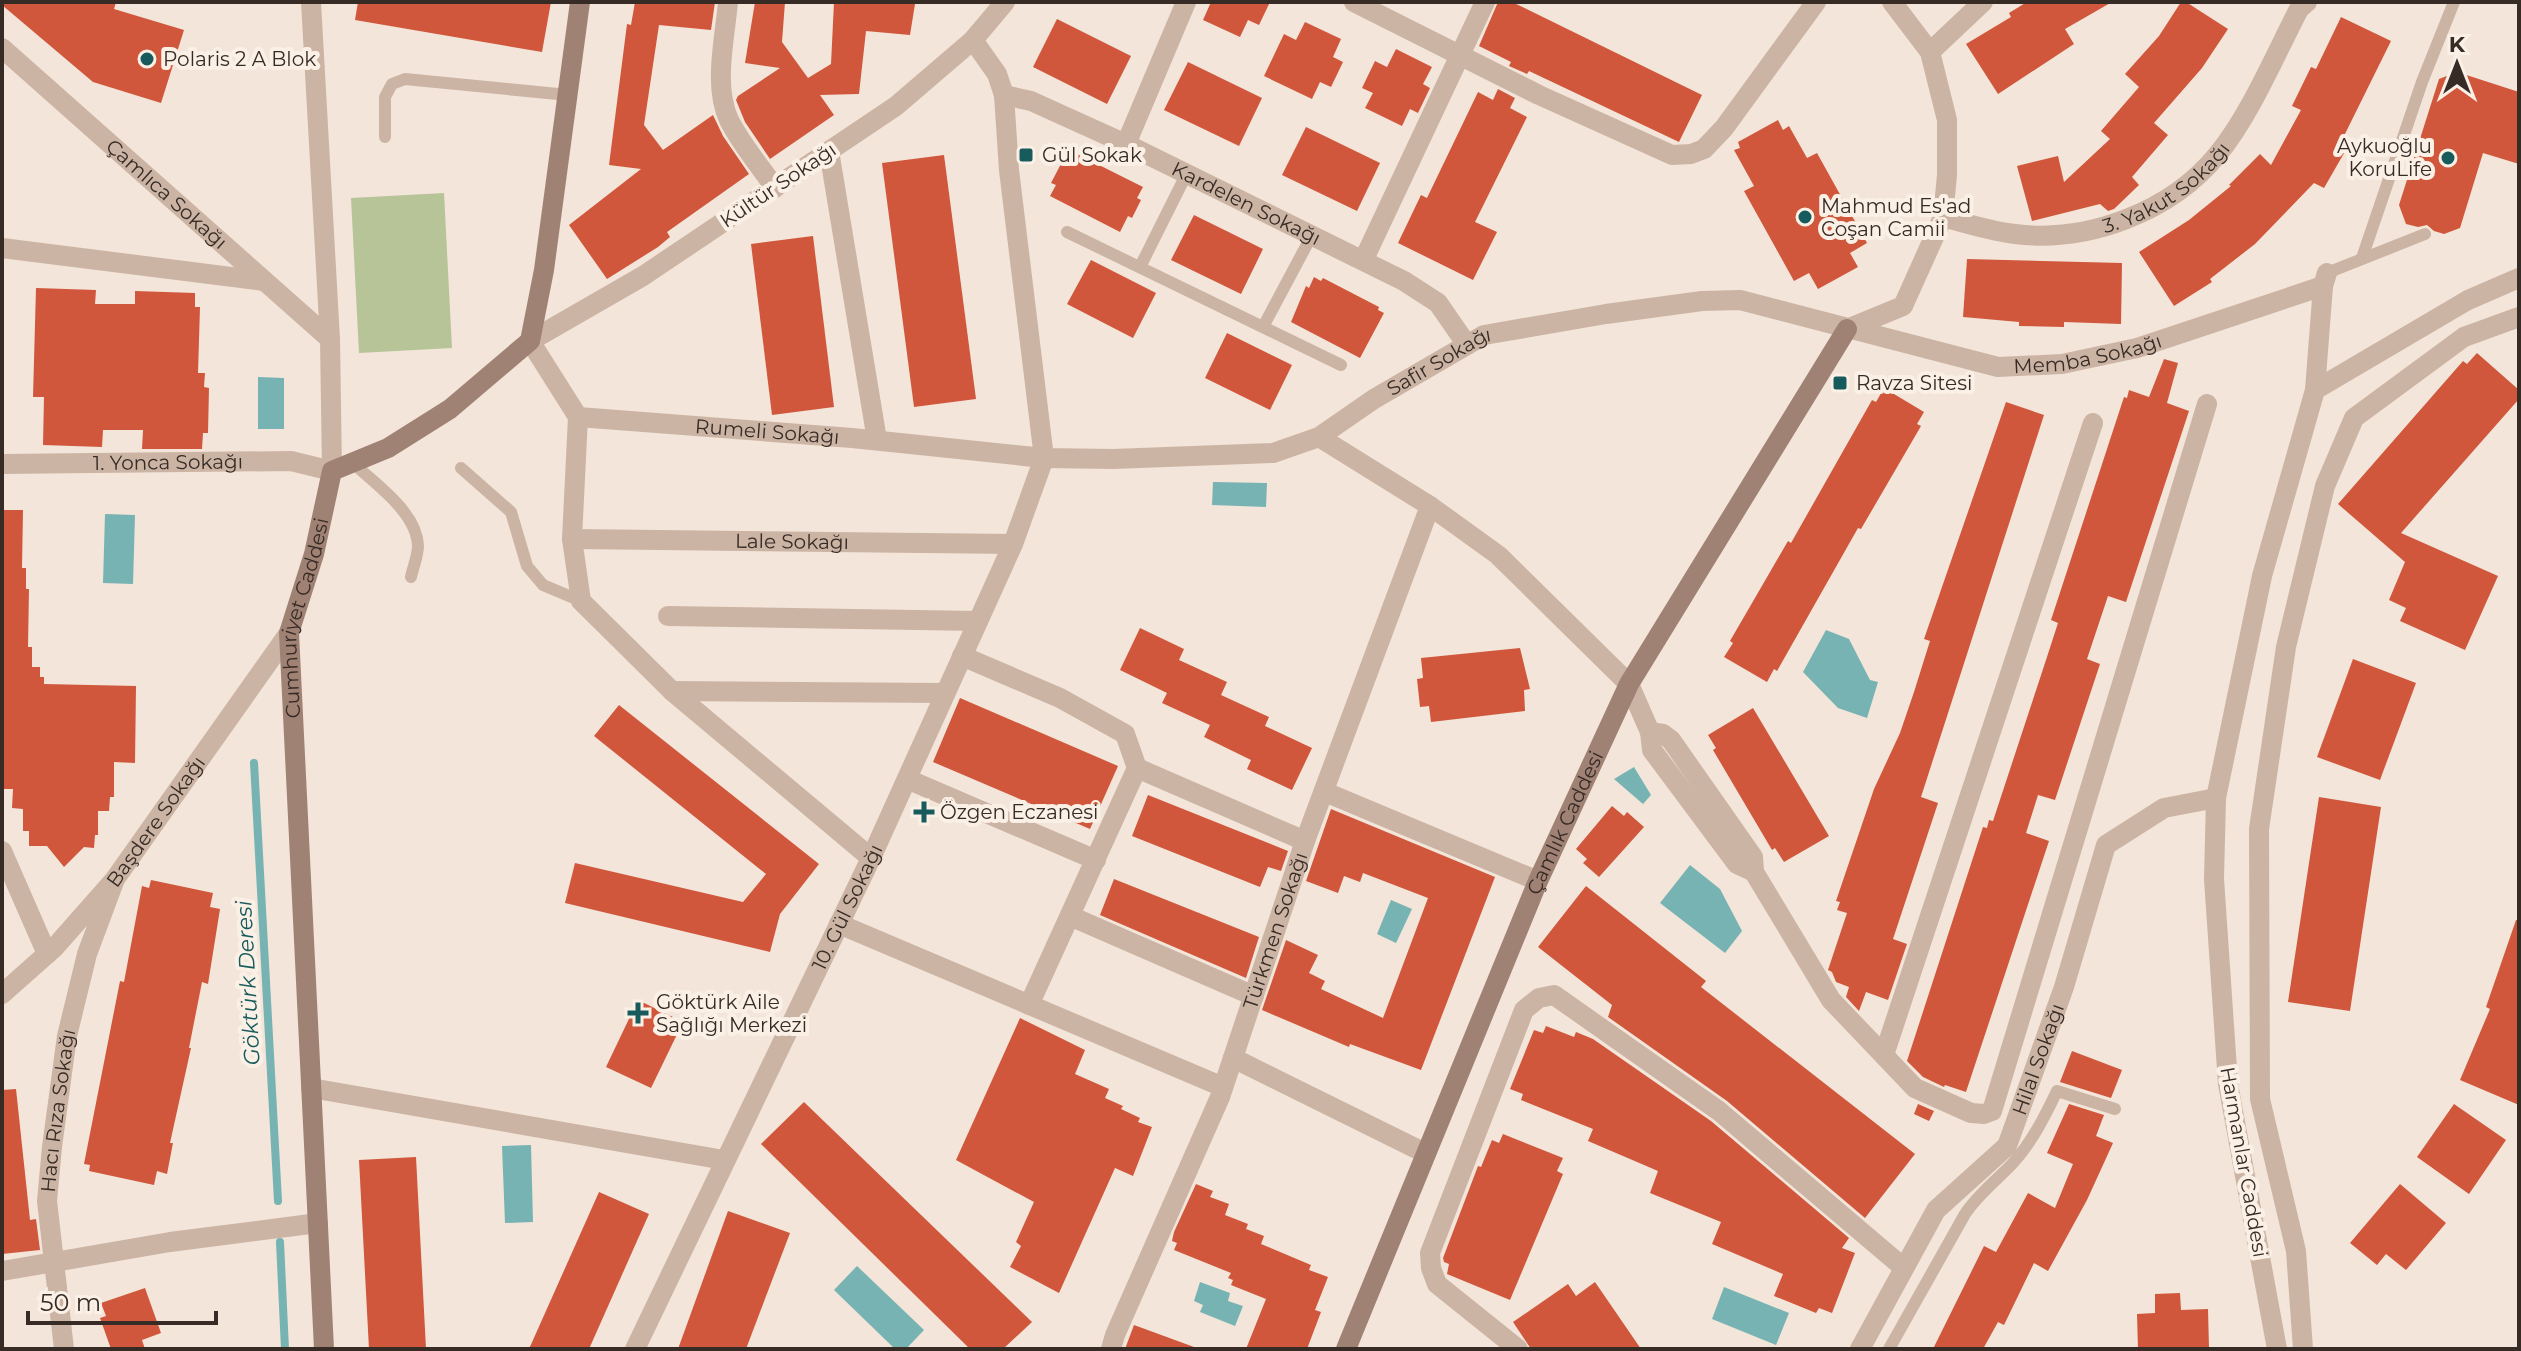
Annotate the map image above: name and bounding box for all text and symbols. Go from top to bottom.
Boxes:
north arrow [2417,24,2497,104]
text: K [2449,31,2466,58]
place label: Polaris 2 A Blok [163,47,316,71]
marker: Polaris 2 A Blok [138,50,156,68]
street label: Çamlıca Sokağı [101,134,232,254]
place label: Aykuoğlu KoruLife [2337,134,2432,181]
street label: Kültür Sokağı [715,137,841,233]
street label: 3. Yakut Sokağı [2100,137,2235,238]
place label: Gül Sokak [1042,143,1142,167]
marker: Gül Sokak [1017,146,1035,164]
marker: Aykuoğlu KoruLife [2439,149,2457,167]
street label: Kardelen Sokağı [1168,156,1325,250]
place label: Mahmud Es'ad Coşan Camii [1821,194,1971,241]
marker: Mahmud Es'ad Coşan Camii [1796,208,1814,226]
street label: Safir Sokağı [1382,322,1493,401]
street label: Memba Sokağı [2013,329,2165,378]
place label: Ravza Sitesi [1856,371,1972,395]
marker: Ravza Sitesi [1831,374,1849,392]
street label: Rumeli Sokağı [694,414,840,449]
street label: 1. Yonca Sokağı [93,449,243,475]
street label: Cumhuriyet Caddesi [277,516,334,719]
street label: Lale Sokağı [735,529,849,554]
street label: Çamlık Caddesi [1522,747,1608,898]
street label: Başdere Sokağı [101,751,210,892]
place label: Özgen Eczanesi [940,800,1098,824]
marker: Özgen Eczanesi [915,803,933,821]
street label: 10. Gül Sokağı [807,841,888,974]
street label: Türkmen Sokağı [1238,849,1312,1012]
water label: Göktürk Deresi [230,900,266,1066]
place label: Göktürk Aile Sağlığı Merkezi [656,990,807,1037]
street label: Hilal Sokağı [2007,1000,2069,1119]
marker: Göktürk Aile Sağlığı Merkezi [627,1002,649,1024]
street label: Hacı Rıza Sokağı [36,1026,80,1193]
street label: Harmanlar Caddesi [2215,1065,2273,1259]
scale bar [28,1275,216,1325]
text: 50 m [40,1288,101,1317]

